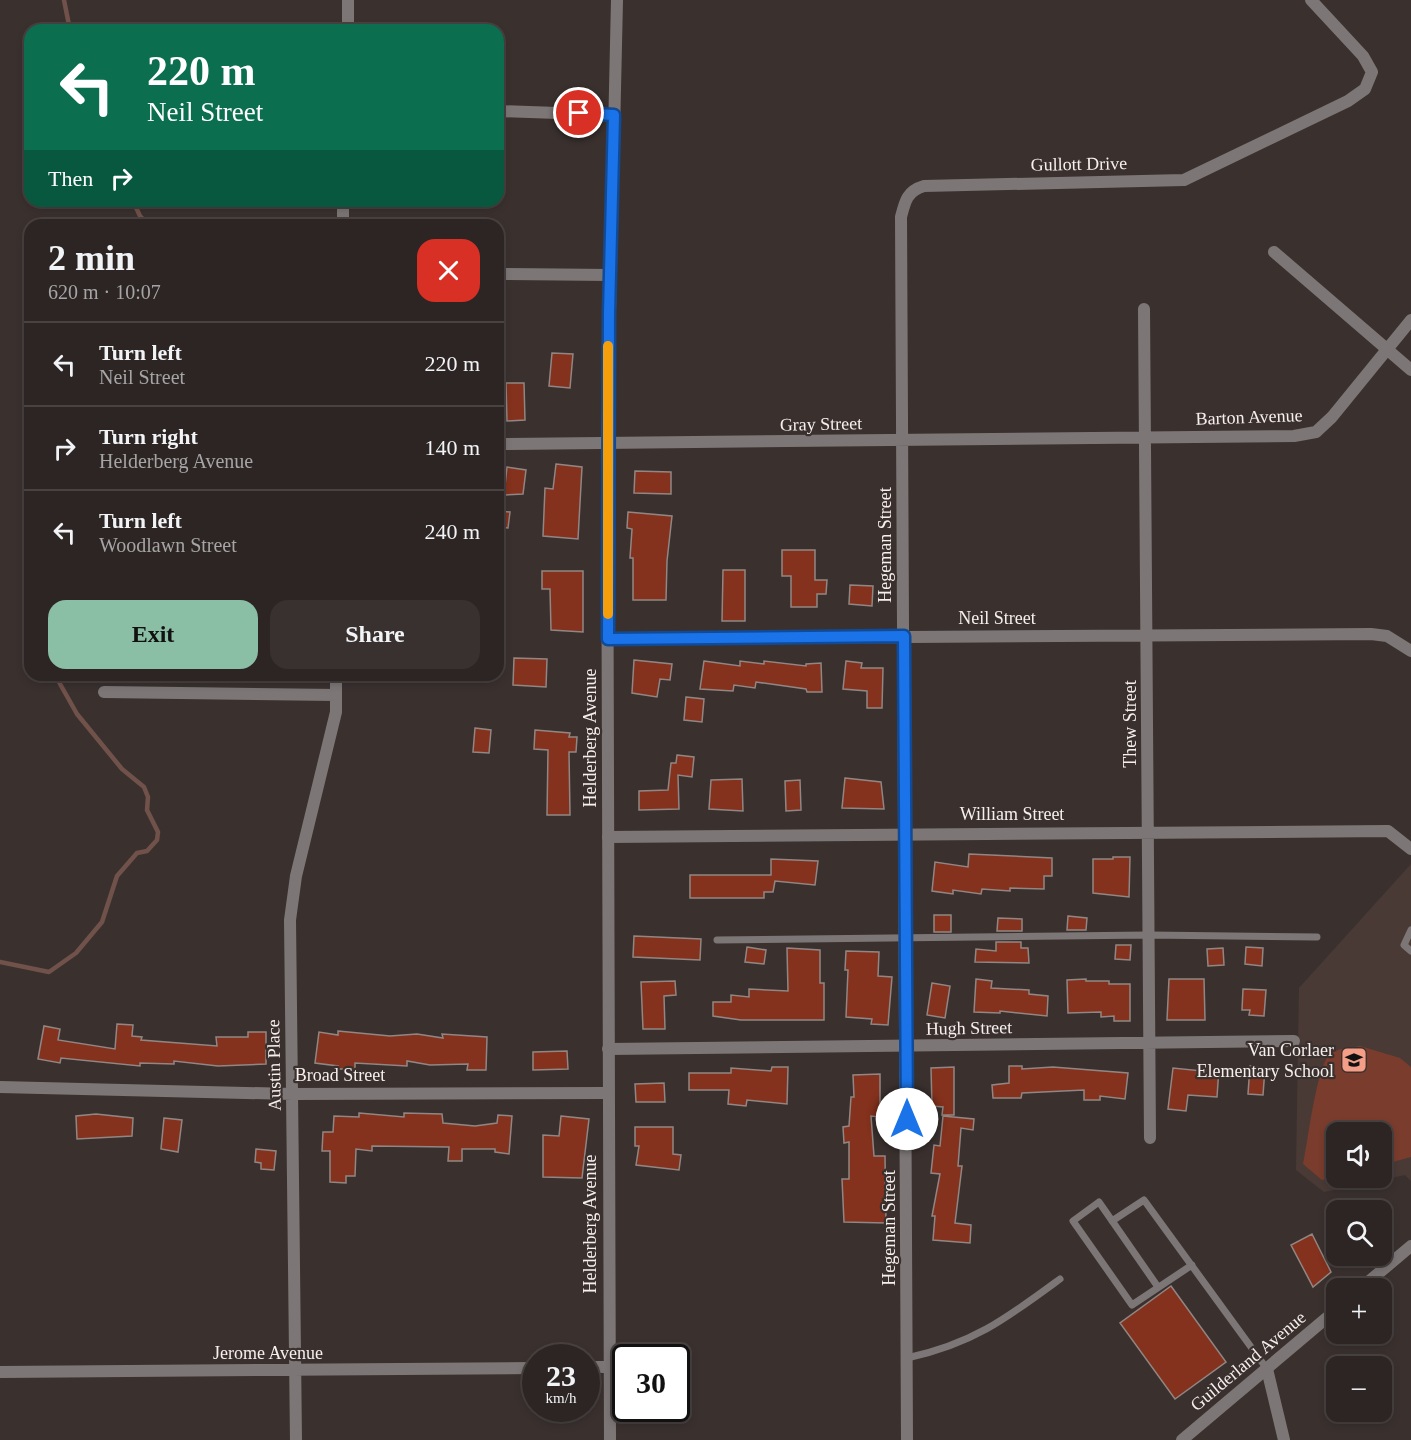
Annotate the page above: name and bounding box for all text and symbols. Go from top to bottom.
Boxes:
icon: left [48,48,126,126]
text: 220 m [147,48,256,94]
pin [553,87,604,138]
icon: arrive [562,96,595,129]
text: Neil Street [147,97,263,127]
street label: Gullott Drive [1031,153,1127,175]
icon: right [105,162,138,195]
text: Then [48,166,93,191]
text: 2 min [48,238,135,278]
button: close [417,239,480,302]
text: 620 m · 10:07 [48,281,161,303]
text: Turn left [99,340,182,365]
icon: left [48,348,81,381]
text: 220 m [424,351,480,376]
text: Neil Street [99,366,185,388]
street label: Barton Avenue [1195,405,1303,429]
street label: Gray Street [780,413,862,435]
text: Turn right [99,424,198,449]
icon: right [48,432,81,465]
text: 140 m [424,435,480,460]
text: Helderberg Avenue [99,450,253,472]
street label: Hegeman Street [875,487,895,603]
text: Turn left [99,508,182,533]
icon: left [48,516,81,549]
text: 240 m [424,519,480,544]
text: Woodlawn Street [99,534,237,556]
button: Exit [48,600,258,669]
button: Share [270,600,480,669]
street label: Neil Street [958,608,1036,628]
street label: Helderberg Avenue [580,669,600,807]
street label: Thew Street [1120,680,1140,768]
street label: William Street [960,804,1064,824]
street label: Hugh Street [926,1017,1012,1039]
street label: Austin Place [263,1019,285,1111]
place label: Van Corlaer Elementary School [1197,1040,1334,1081]
school or university icon: Van Corlaer Elementary School [1339,1045,1369,1075]
street label: Broad Street [295,1065,385,1085]
position arrow [875,1087,939,1151]
map controls [1326,1122,1392,1422]
button: sound [1326,1122,1392,1188]
street label: Helderberg Avenue [580,1155,600,1293]
street label: Hegeman Street [879,1170,899,1286]
button: search [1326,1200,1392,1266]
button: + [1326,1278,1392,1344]
street label: Guilderland Avenue [1186,1307,1310,1415]
street label: Jerome Avenue [213,1343,323,1363]
speed limit sign: 30 [612,1344,690,1422]
button: − [1326,1356,1392,1422]
text: 23 [546,1359,576,1392]
text: km/h [546,1390,576,1406]

